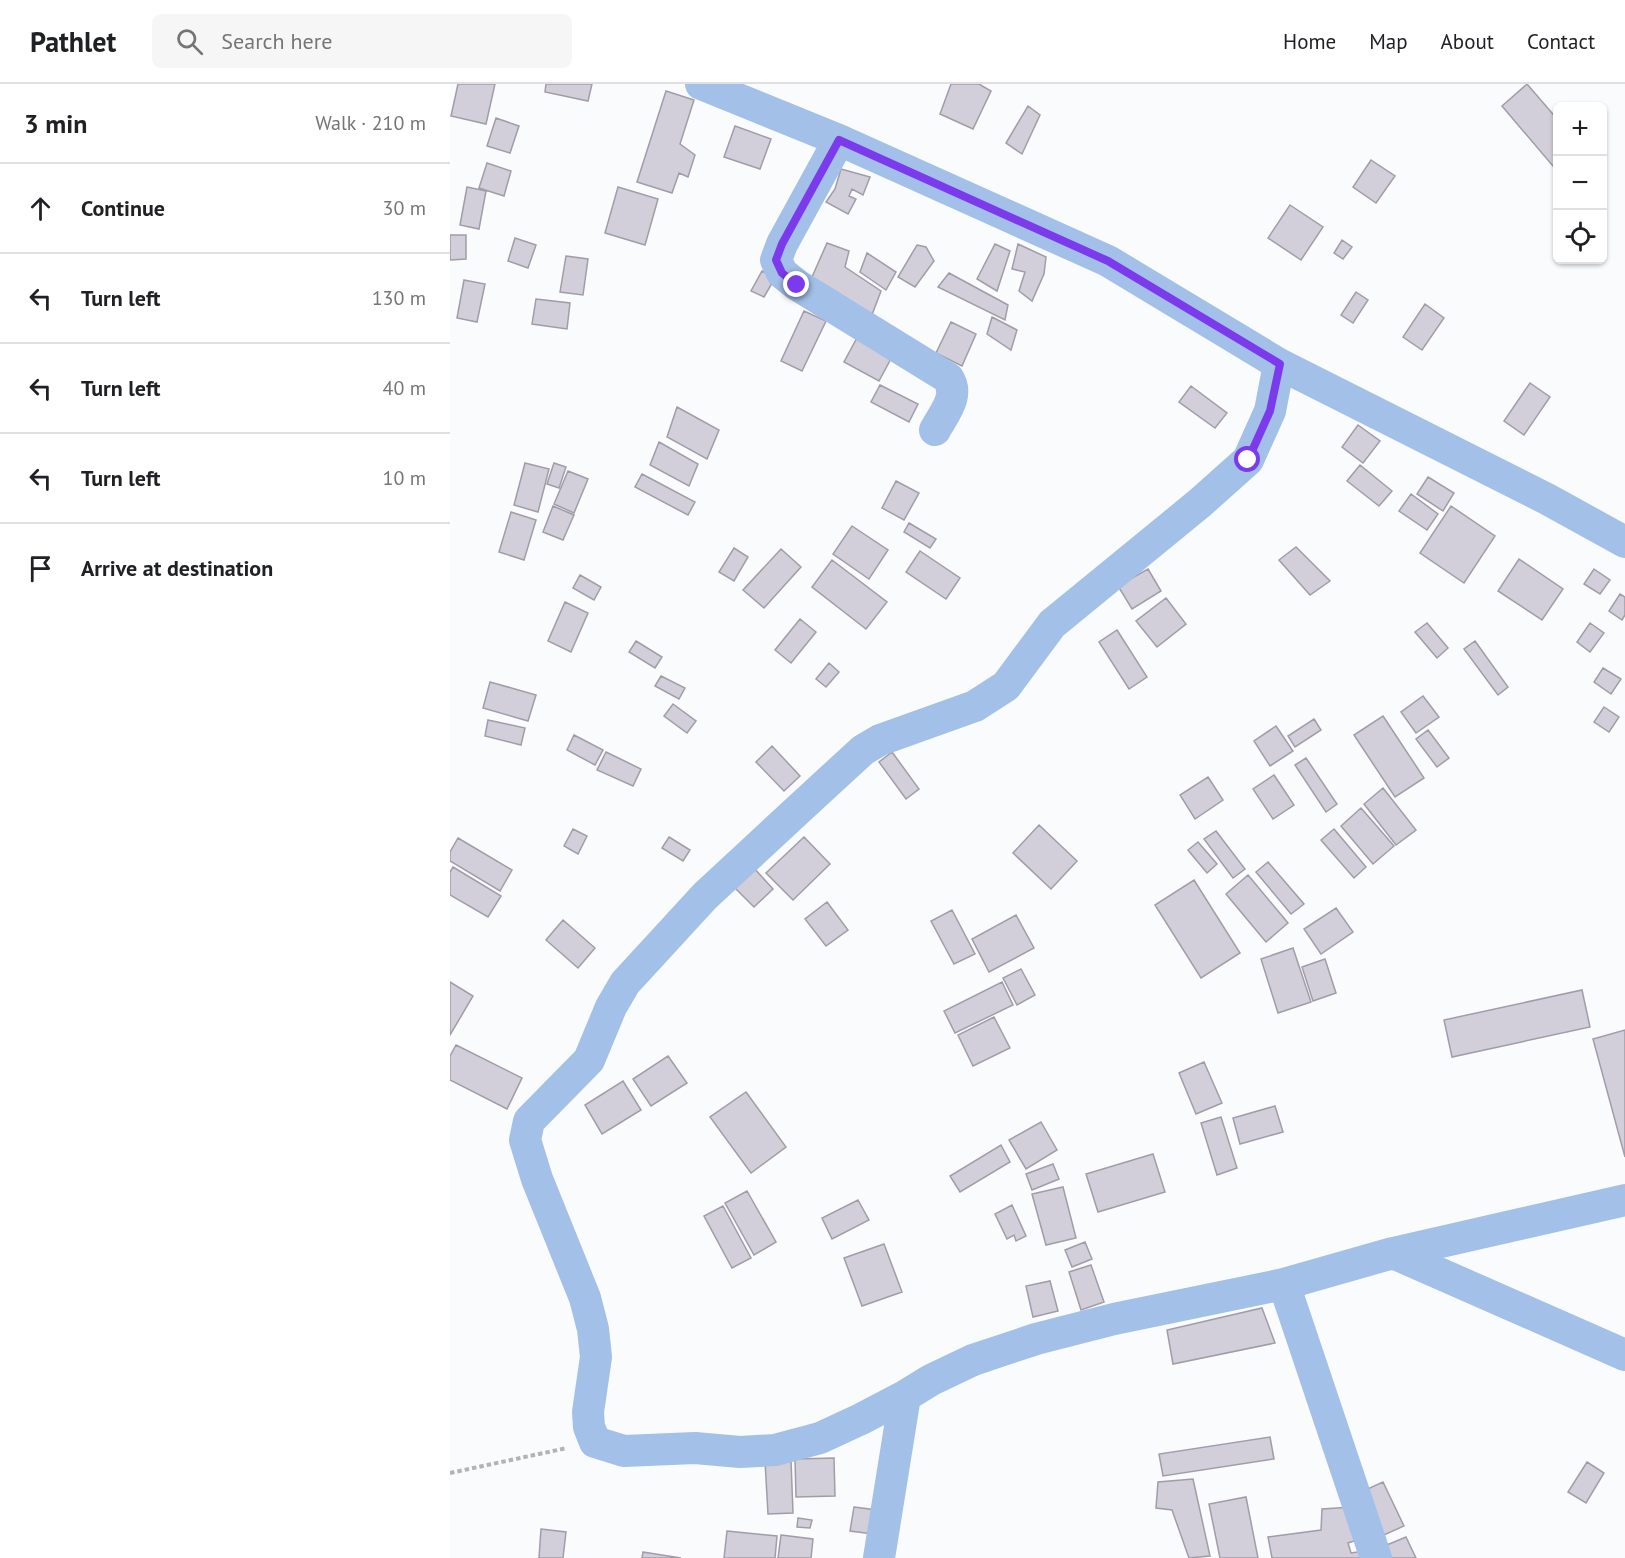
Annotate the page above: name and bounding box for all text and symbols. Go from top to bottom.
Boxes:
search box [152,14,572,68]
text: Pathlet [30,23,116,60]
icon: search [173,25,206,58]
text: Search here [221,27,332,55]
text: Home [1283,28,1336,55]
text: Map [1369,28,1408,55]
text: About [1441,28,1494,55]
text: Contact [1527,28,1595,55]
map controls [1553,102,1607,264]
button: + [1553,102,1607,156]
text: 3 min [24,107,87,140]
text: Walk · 210 m [315,110,426,136]
button: − [1553,156,1607,210]
icon: ahead [24,192,57,225]
text: Continue [81,194,165,222]
text: 30 m [383,195,426,221]
button: locate [1553,210,1607,264]
route end [783,271,809,297]
icon: left [24,282,57,315]
text: Turn left [81,284,161,312]
text: 130 m [372,285,426,311]
icon: left [24,372,57,405]
text: Turn left [81,374,161,402]
text: 40 m [383,375,426,401]
route start [1234,446,1260,472]
icon: left [24,462,57,495]
text: Turn left [81,464,161,492]
text: 10 m [383,465,426,491]
icon: arrive [24,552,57,585]
text: Arrive at destination [81,554,273,582]

